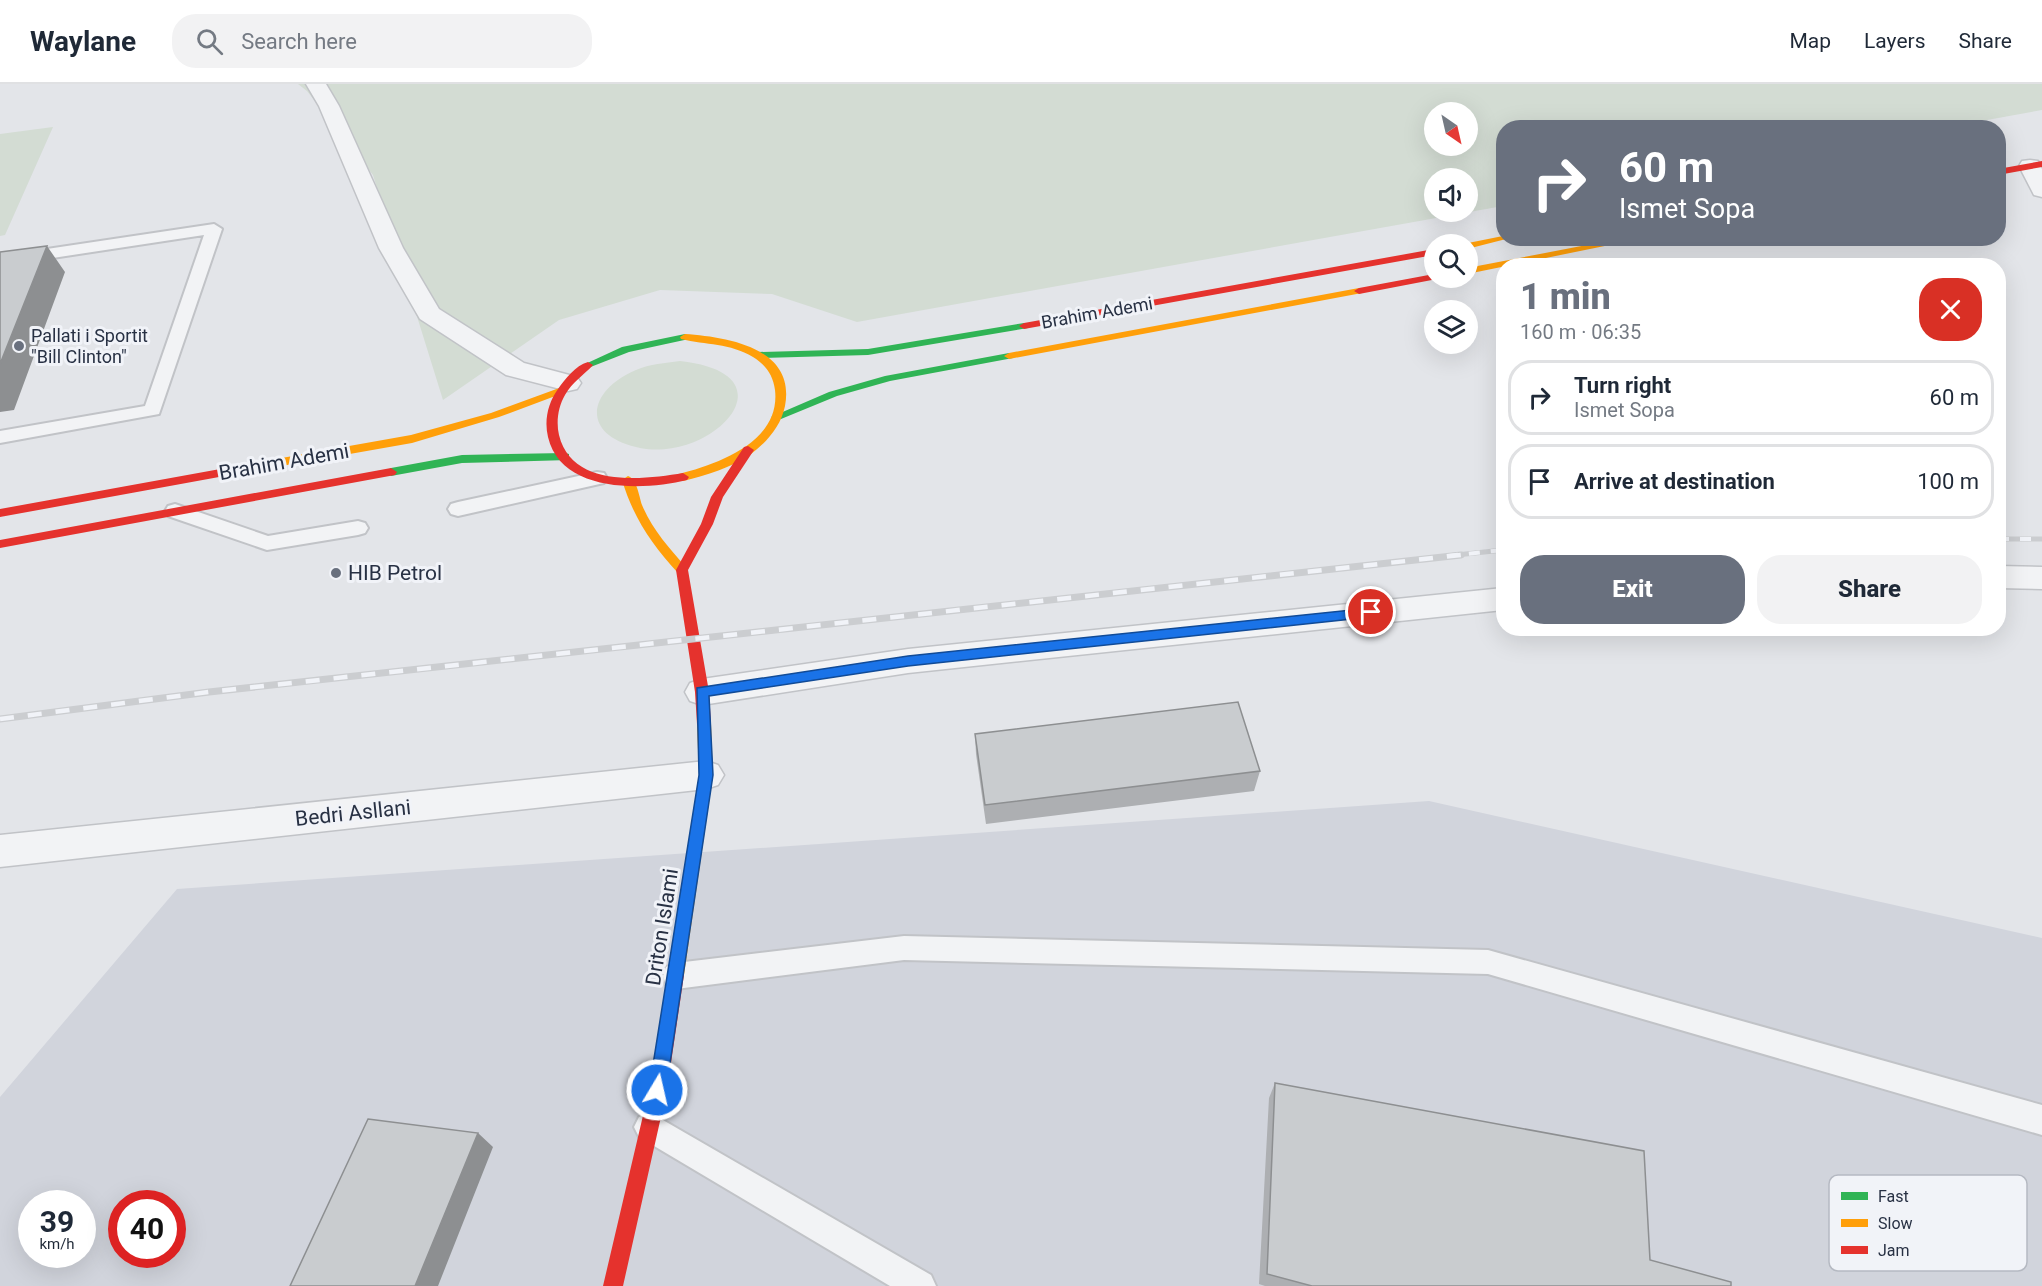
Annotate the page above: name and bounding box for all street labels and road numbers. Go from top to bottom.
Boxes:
street label: Brahim Ademi [1039,292,1154,333]
street label: Brahim Ademi [217,439,351,485]
street label: Bedri Asllani [294,795,412,831]
street label: Driton Islami [641,867,683,987]

